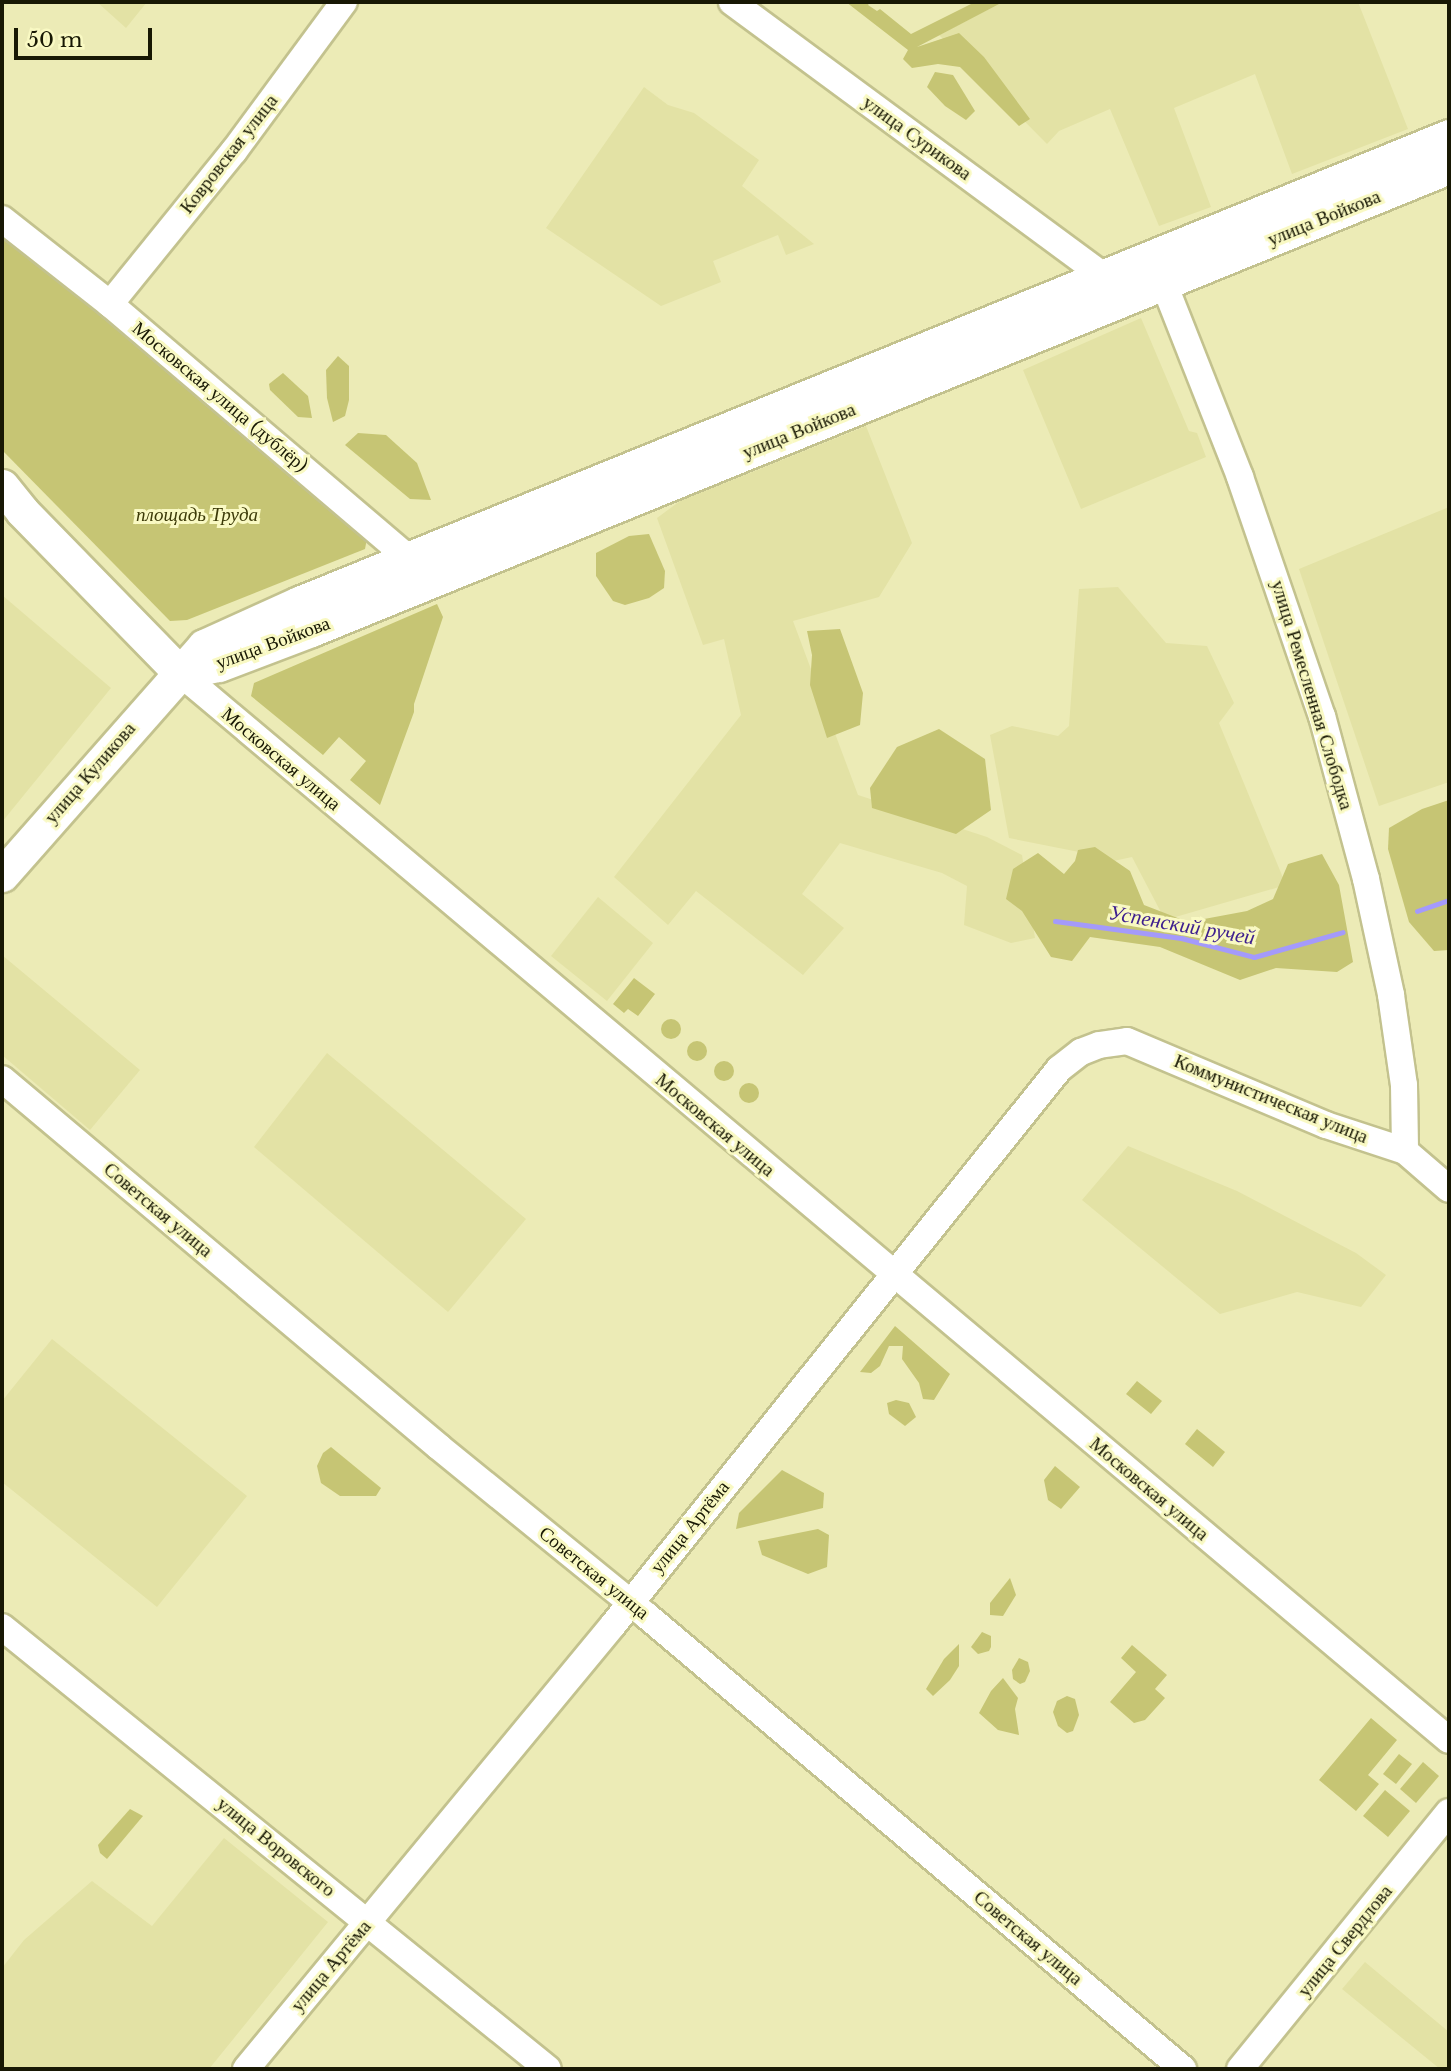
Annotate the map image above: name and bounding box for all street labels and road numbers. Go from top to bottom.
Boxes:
street label: Ковровская улица [175,90,283,218]
street label: улица Сурикова [858,91,976,185]
street label: улица Войкова [1264,185,1384,251]
street label: Московская улица (дублёр) [128,317,312,477]
street label: улица Войкова [739,398,859,464]
street label: улица Ремесленная Слободка [1266,578,1358,812]
street label: улица Войкова [213,612,333,674]
street label: Московская улица [217,703,345,815]
street label: улица Куликова [40,718,140,828]
street label: Коммунистическая улица [1171,1050,1371,1148]
street label: Московская улица [651,1069,779,1181]
street label: Советская улица [99,1158,217,1262]
street label: Московская улица [1085,1433,1213,1545]
street label: улица Артёма [646,1476,734,1578]
street label: Советская улица [534,1522,654,1624]
street label: улица Воровского [212,1792,340,1902]
street label: улица Свердлова [1293,1880,1397,2002]
street label: Советская улица [969,1886,1087,1990]
street label: улица Артёма [286,1916,376,2016]

